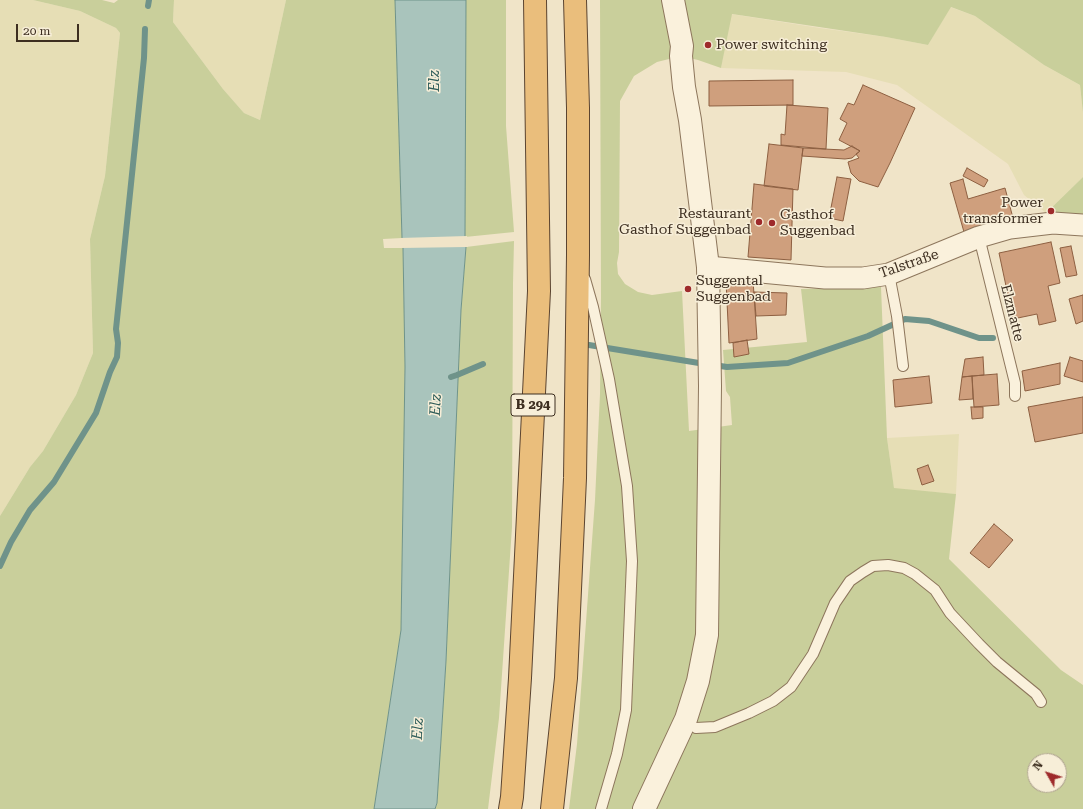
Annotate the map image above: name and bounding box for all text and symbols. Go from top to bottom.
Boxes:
scale bar [18,16,81,42]
text: 20 m [23,24,50,38]
place label: Power switching [716,37,827,53]
marker: Power switching [703,40,713,50]
water label: Elz [426,70,444,92]
place label: Power transformer [963,195,1043,228]
place label: Restaurant Gasthof Suggenbad [619,206,751,238]
marker: Power transformer [1046,206,1056,216]
place label: Gasthof Suggenbad [780,207,855,240]
marker: Restaurant Gasthof Suggenbad [754,217,764,227]
marker: Gasthof Suggenbad [767,218,777,228]
street label: Talstraße [877,246,941,282]
place label: Suggental Suggenbad [696,273,771,306]
street label: Elzmatte [997,283,1027,343]
marker: Suggental Suggenbad [683,284,693,294]
water label: Elz [426,394,446,416]
road number: B 294 [511,394,555,416]
water label: Elz [408,718,428,740]
north arrow [1027,753,1067,793]
text: N [1030,758,1046,773]

